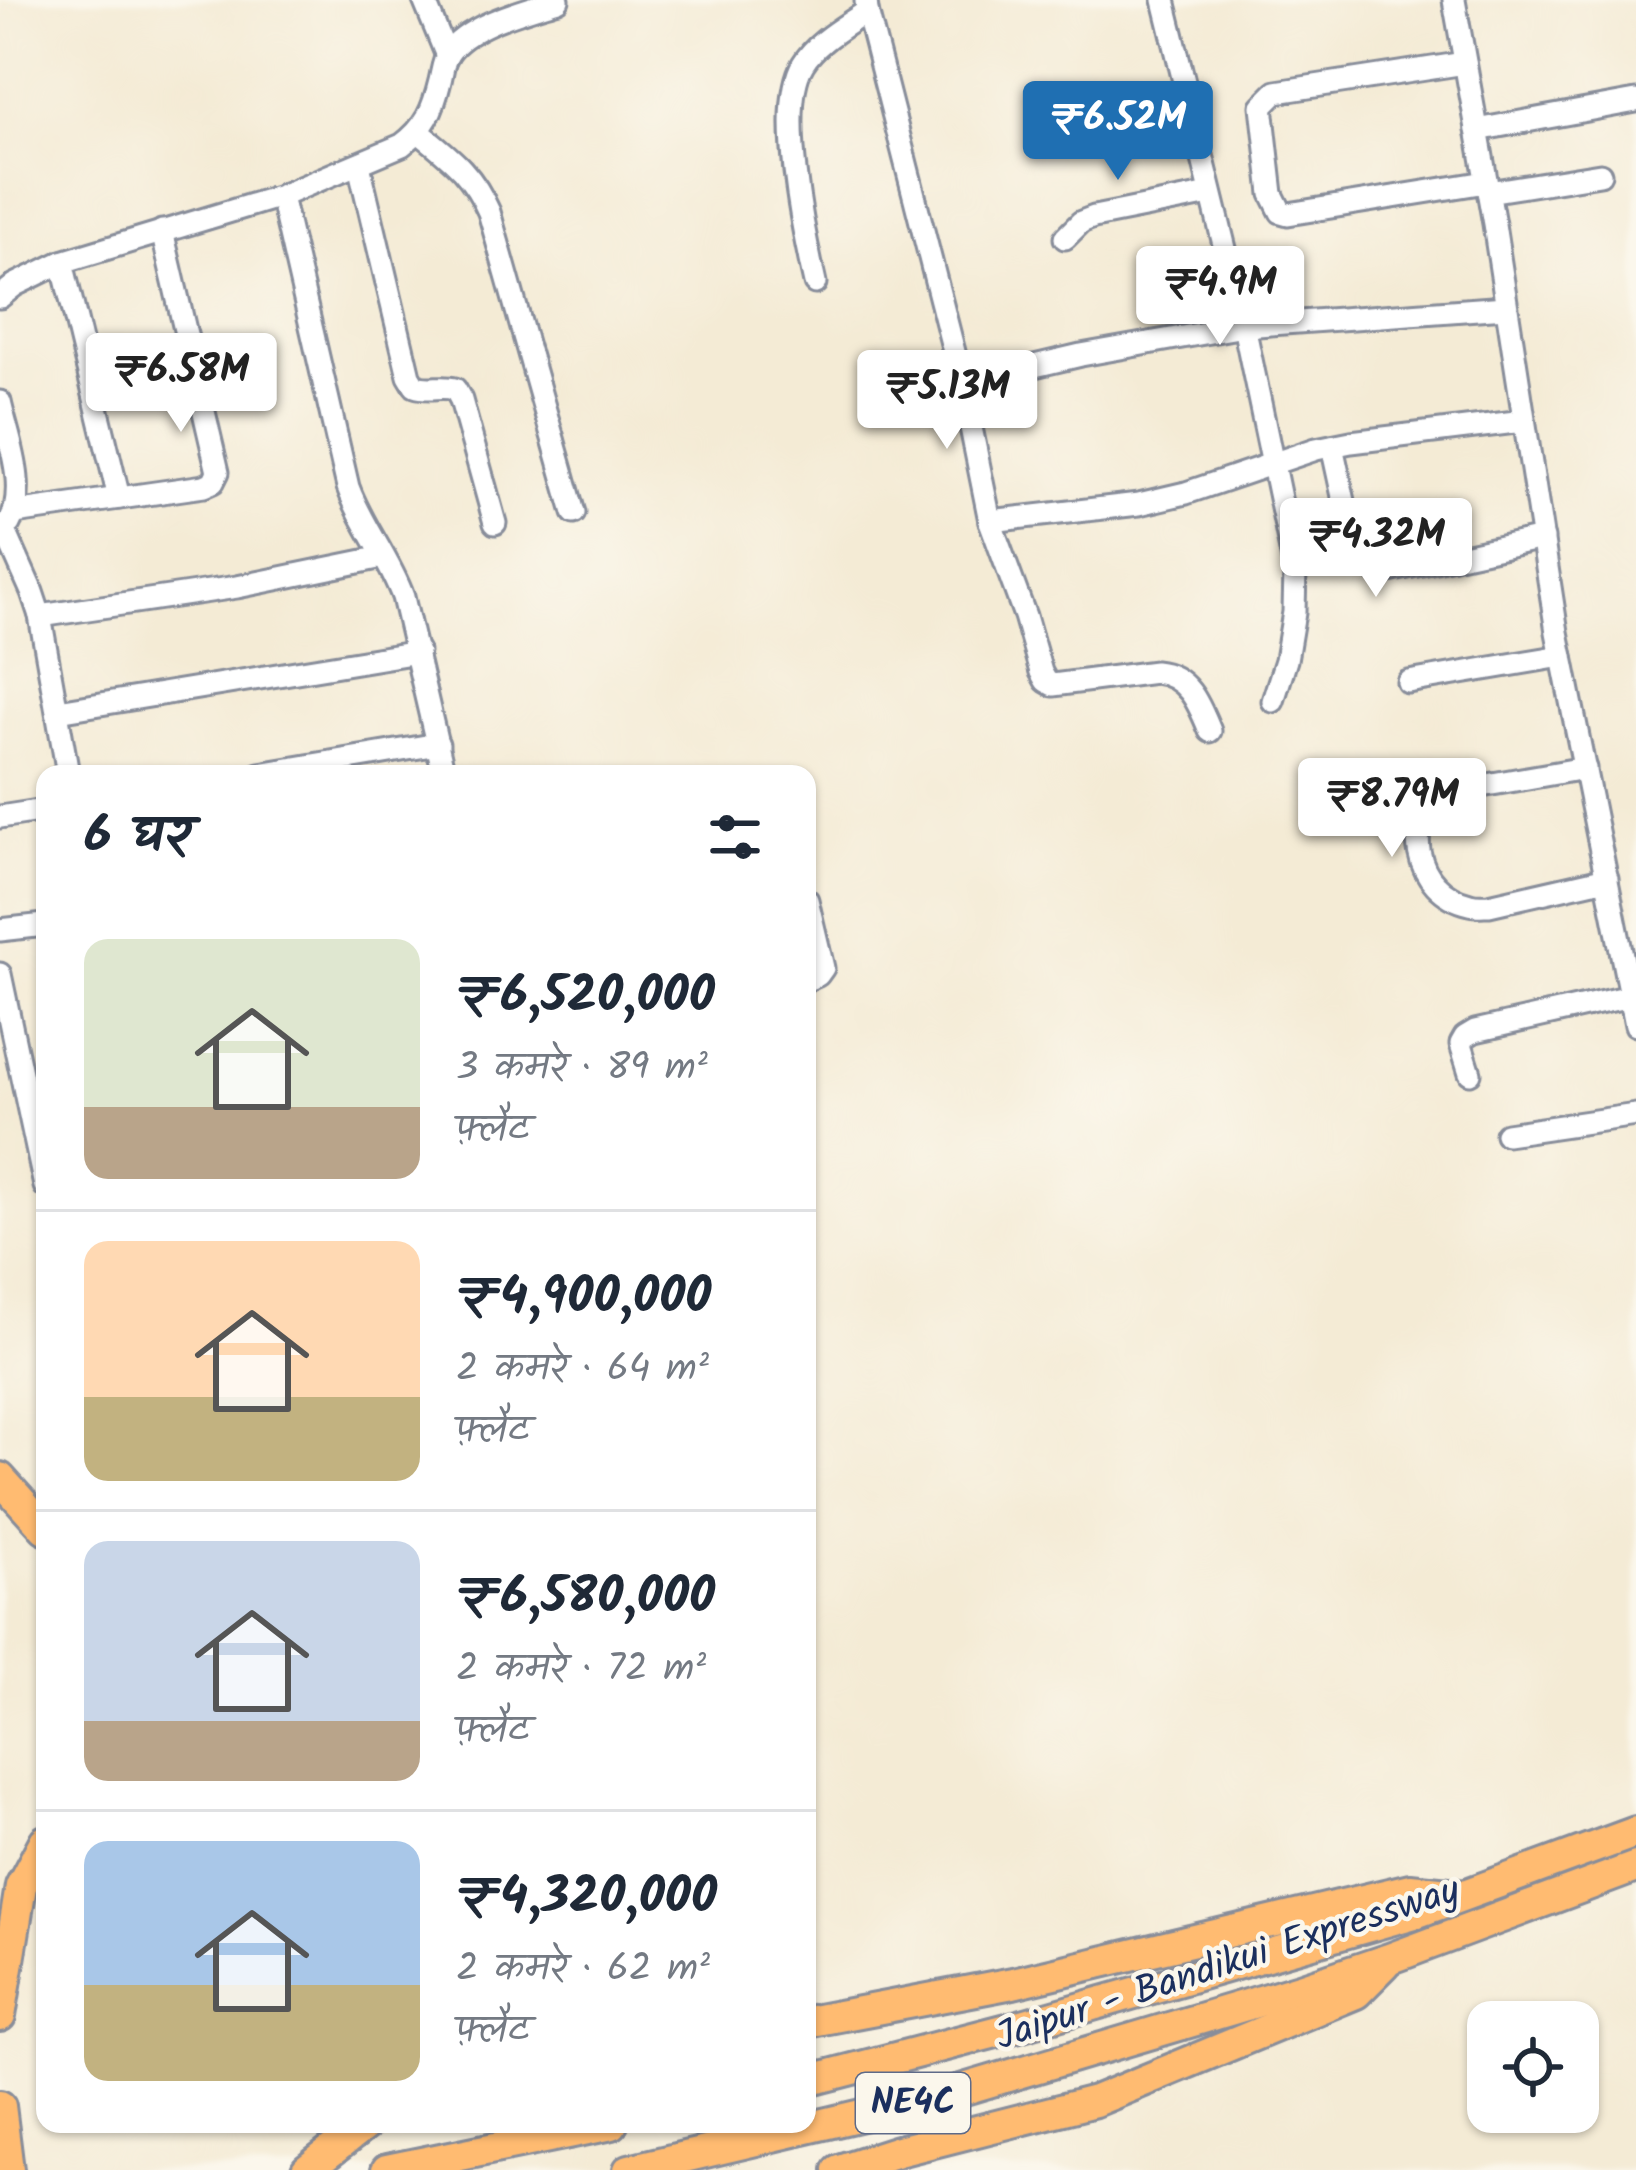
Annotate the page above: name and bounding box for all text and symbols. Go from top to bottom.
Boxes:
pin: ₹6.52M [1020,81,1216,183]
text: ₹6.52M [1050,89,1186,151]
pin: ₹4.9M [1136,246,1304,348]
text: ₹4.9M [1163,254,1277,316]
pin: ₹6.58M [83,333,279,435]
text: ₹6.58M [113,341,249,403]
pin: ₹5.13M [849,350,1045,452]
text: ₹5.13M [884,358,1010,420]
pin: ₹4.32M [1278,498,1474,600]
text: ₹4.32M [1307,506,1445,568]
pin: ₹8.79M [1294,758,1490,860]
text: ₹8.79M [1325,766,1459,828]
text: 6 घर [84,797,191,878]
icon: filters [702,804,768,870]
text: ₹6,520,000 [456,957,715,1038]
icon: home [180,987,324,1131]
text: 3 कमरे · 89 m² [456,1038,708,1100]
text: फ़्लैट [456,1100,530,1162]
text: ₹4,900,000 [456,1258,712,1339]
icon: home [180,1289,324,1433]
text: 2 कमरे · 64 m² [456,1339,709,1401]
text: फ़्लैट [456,1401,530,1463]
text: ₹6,580,000 [456,1558,715,1639]
icon: home [180,1589,324,1733]
text: 2 कमरे · 72 m² [456,1639,706,1701]
text: फ़्लैट [456,1701,530,1763]
text: ₹4,320,000 [456,1858,717,1939]
street label: Jaipur - Bandikui Expressway [988,1860,1469,2069]
icon: home [180,1889,324,2033]
text: 2 कमरे · 62 m² [456,1939,710,2001]
text: फ़्लैट [456,2001,530,2063]
map controls [1467,2001,1599,2133]
button: locate [1467,2001,1599,2133]
road number: NE4C [856,2073,970,2133]

